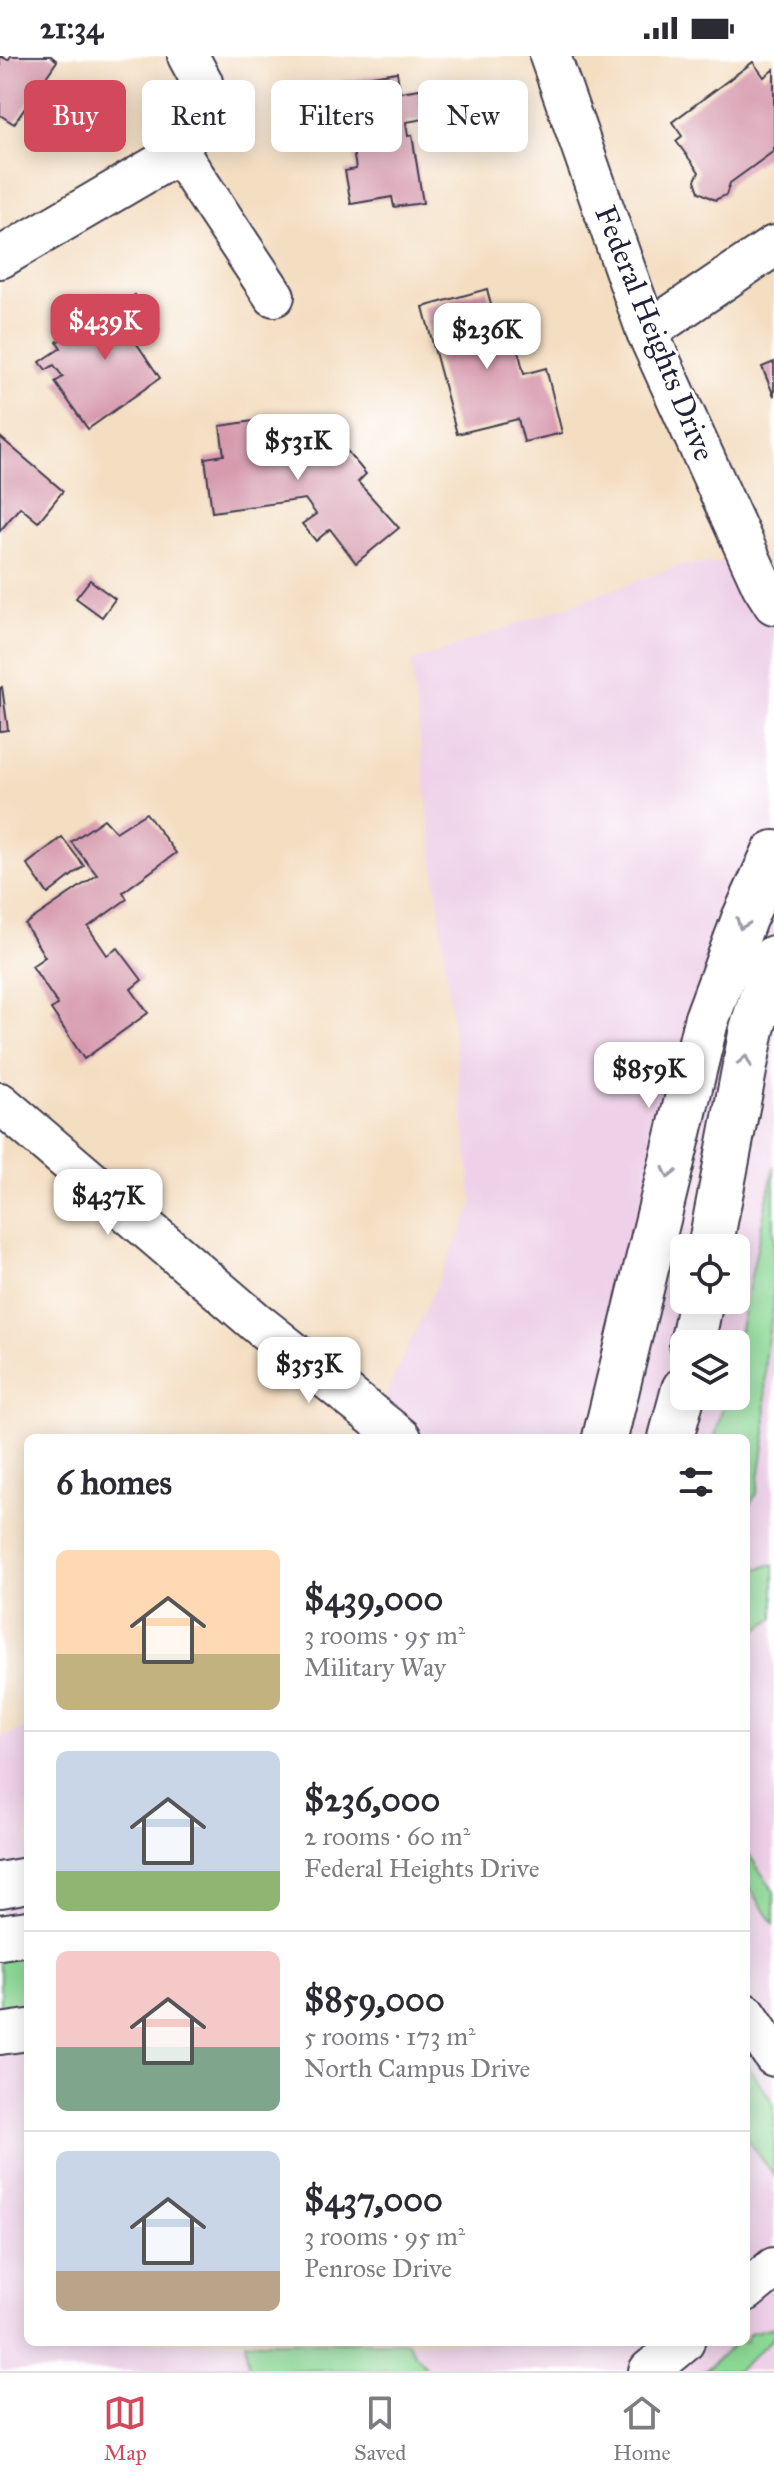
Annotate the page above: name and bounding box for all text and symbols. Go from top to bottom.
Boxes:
text: 21:34 [40,10,103,46]
chip: Buy [24,80,126,152]
chip: Rent [142,80,255,152]
chip: Filters [271,80,402,152]
chip: New [418,80,528,152]
street label: Federal Heights Drive [587,200,723,466]
pin: $439K [49,294,161,362]
pin: $236K [431,303,543,371]
text: $439K [69,304,141,336]
text: $236K [452,313,522,345]
pin: $531K [242,414,354,482]
text: $531K [265,424,331,456]
one-way arrow [735,916,752,930]
pin: $859K [593,1042,705,1110]
text: $859K [612,1052,686,1084]
one-way arrow [736,1055,753,1069]
one-way arrow [662,1166,679,1180]
pin: $437K [52,1169,164,1237]
text: $437K [72,1179,144,1211]
map controls [670,1234,750,1410]
button: locate [670,1234,750,1314]
button: layers [670,1330,750,1410]
pin: $353K [253,1337,365,1405]
text: $353K [276,1347,342,1379]
icon: filters [674,1460,718,1504]
text: 6 homes [56,1462,172,1503]
text: $439,000 [304,1578,443,1619]
icon: home [120,1582,216,1678]
text: 3 rooms · 95 m² [304,1619,465,1651]
text: Military Way [304,1651,446,1683]
text: $236,000 [304,1779,440,1820]
icon: home [120,1783,216,1879]
text: 2 rooms · 60 m² [304,1820,470,1852]
text: Federal Heights Drive [304,1852,540,1884]
text: $859,000 [304,1979,445,2020]
icon: home [120,1983,216,2079]
text: 5 rooms · 173 m² [304,2020,476,2052]
text: North Campus Drive [304,2052,530,2084]
text: $437,000 [304,2179,443,2220]
icon: home [120,2183,216,2279]
text: 3 rooms · 95 m² [304,2220,465,2252]
text: Penrose Drive [304,2252,452,2284]
tab: Map [103,2391,147,2466]
tab: Saved [354,2391,406,2466]
tab: Home [613,2391,671,2466]

